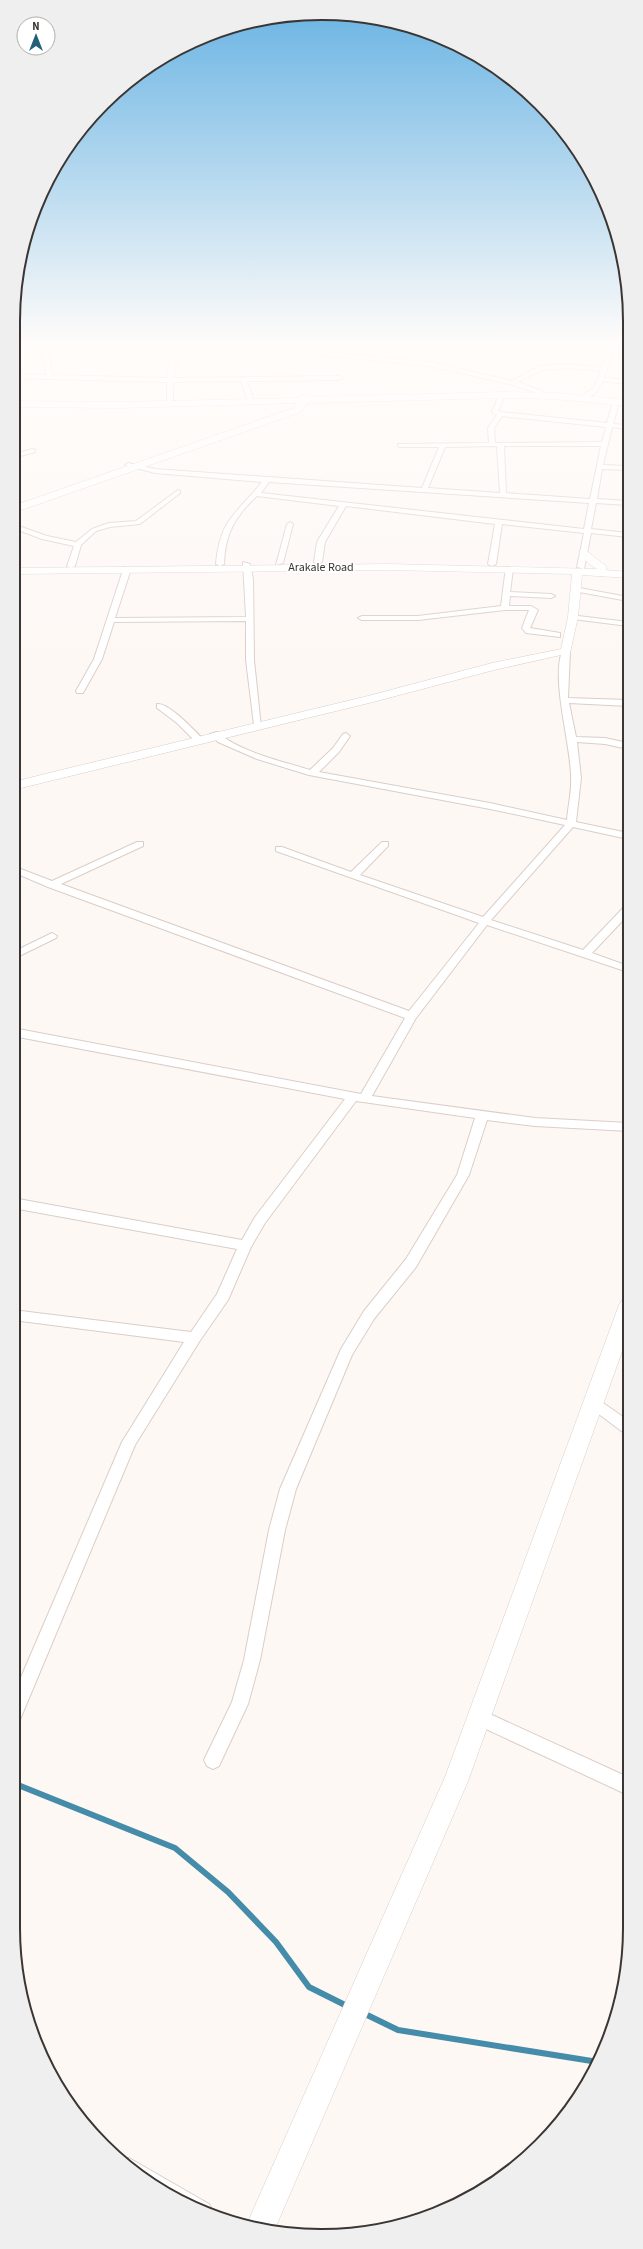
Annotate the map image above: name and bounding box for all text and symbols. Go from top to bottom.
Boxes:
north arrow [16,16,56,56]
text: N [32,19,40,34]
street label: Arakale Road [288,559,354,576]

